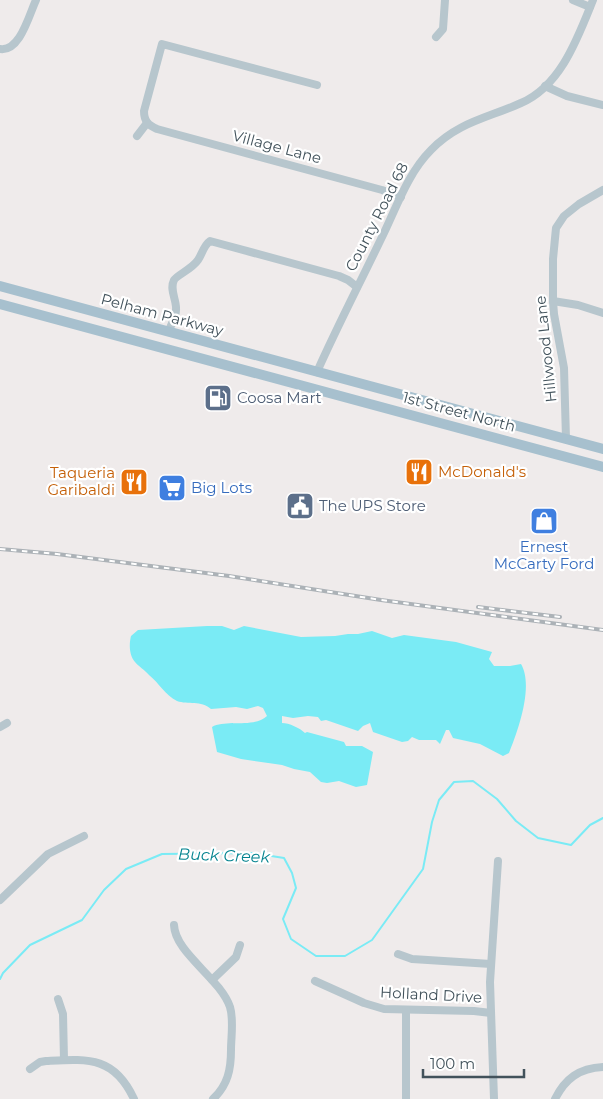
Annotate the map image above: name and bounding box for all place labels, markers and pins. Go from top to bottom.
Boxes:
fuel station icon: Coosa Mart [203,383,233,413]
place label: Coosa Mart [237,388,322,407]
restaurant icon: McDonald's [404,457,434,487]
place label: McDonald's [438,462,526,481]
place label: Taqueria Garibaldi [47,463,115,499]
restaurant icon: Taqueria Garibaldi [119,467,149,497]
supermarket icon: Big Lots [157,473,187,503]
place label: Big Lots [191,478,252,497]
public building icon: The UPS Store [285,491,315,521]
place label: The UPS Store [319,496,426,515]
shop icon: Ernest McCarty Ford [529,506,559,536]
place label: Ernest McCarty Ford [494,537,594,573]

